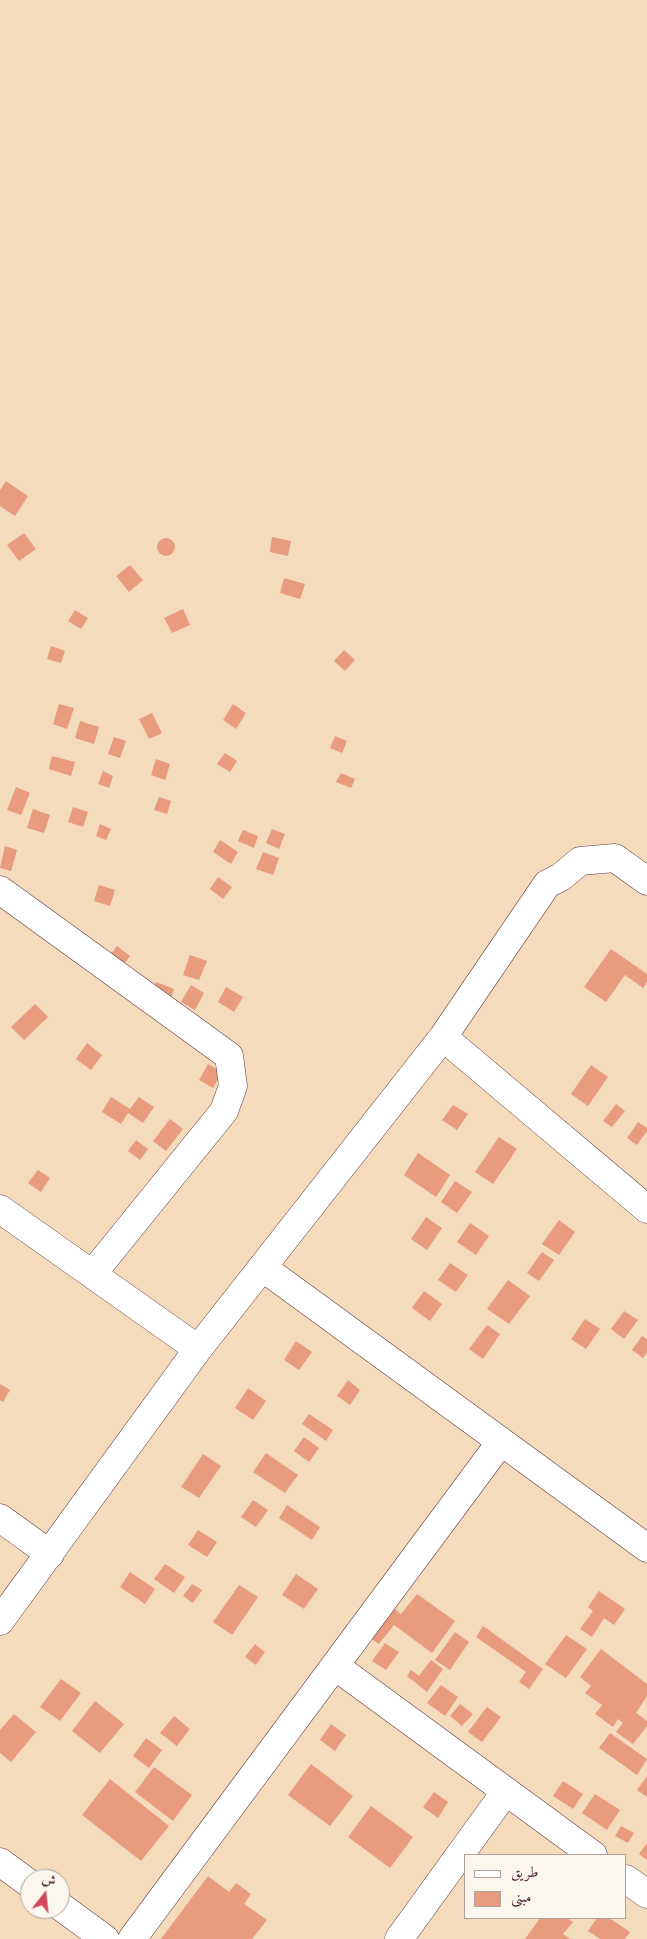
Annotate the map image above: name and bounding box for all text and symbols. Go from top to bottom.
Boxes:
legend [464,1854,627,1919]
text: طريق [511,1866,538,1881]
north arrow [20,1869,70,1919]
text: ش [40,1872,57,1889]
text: مبنى [511,1891,531,1906]

